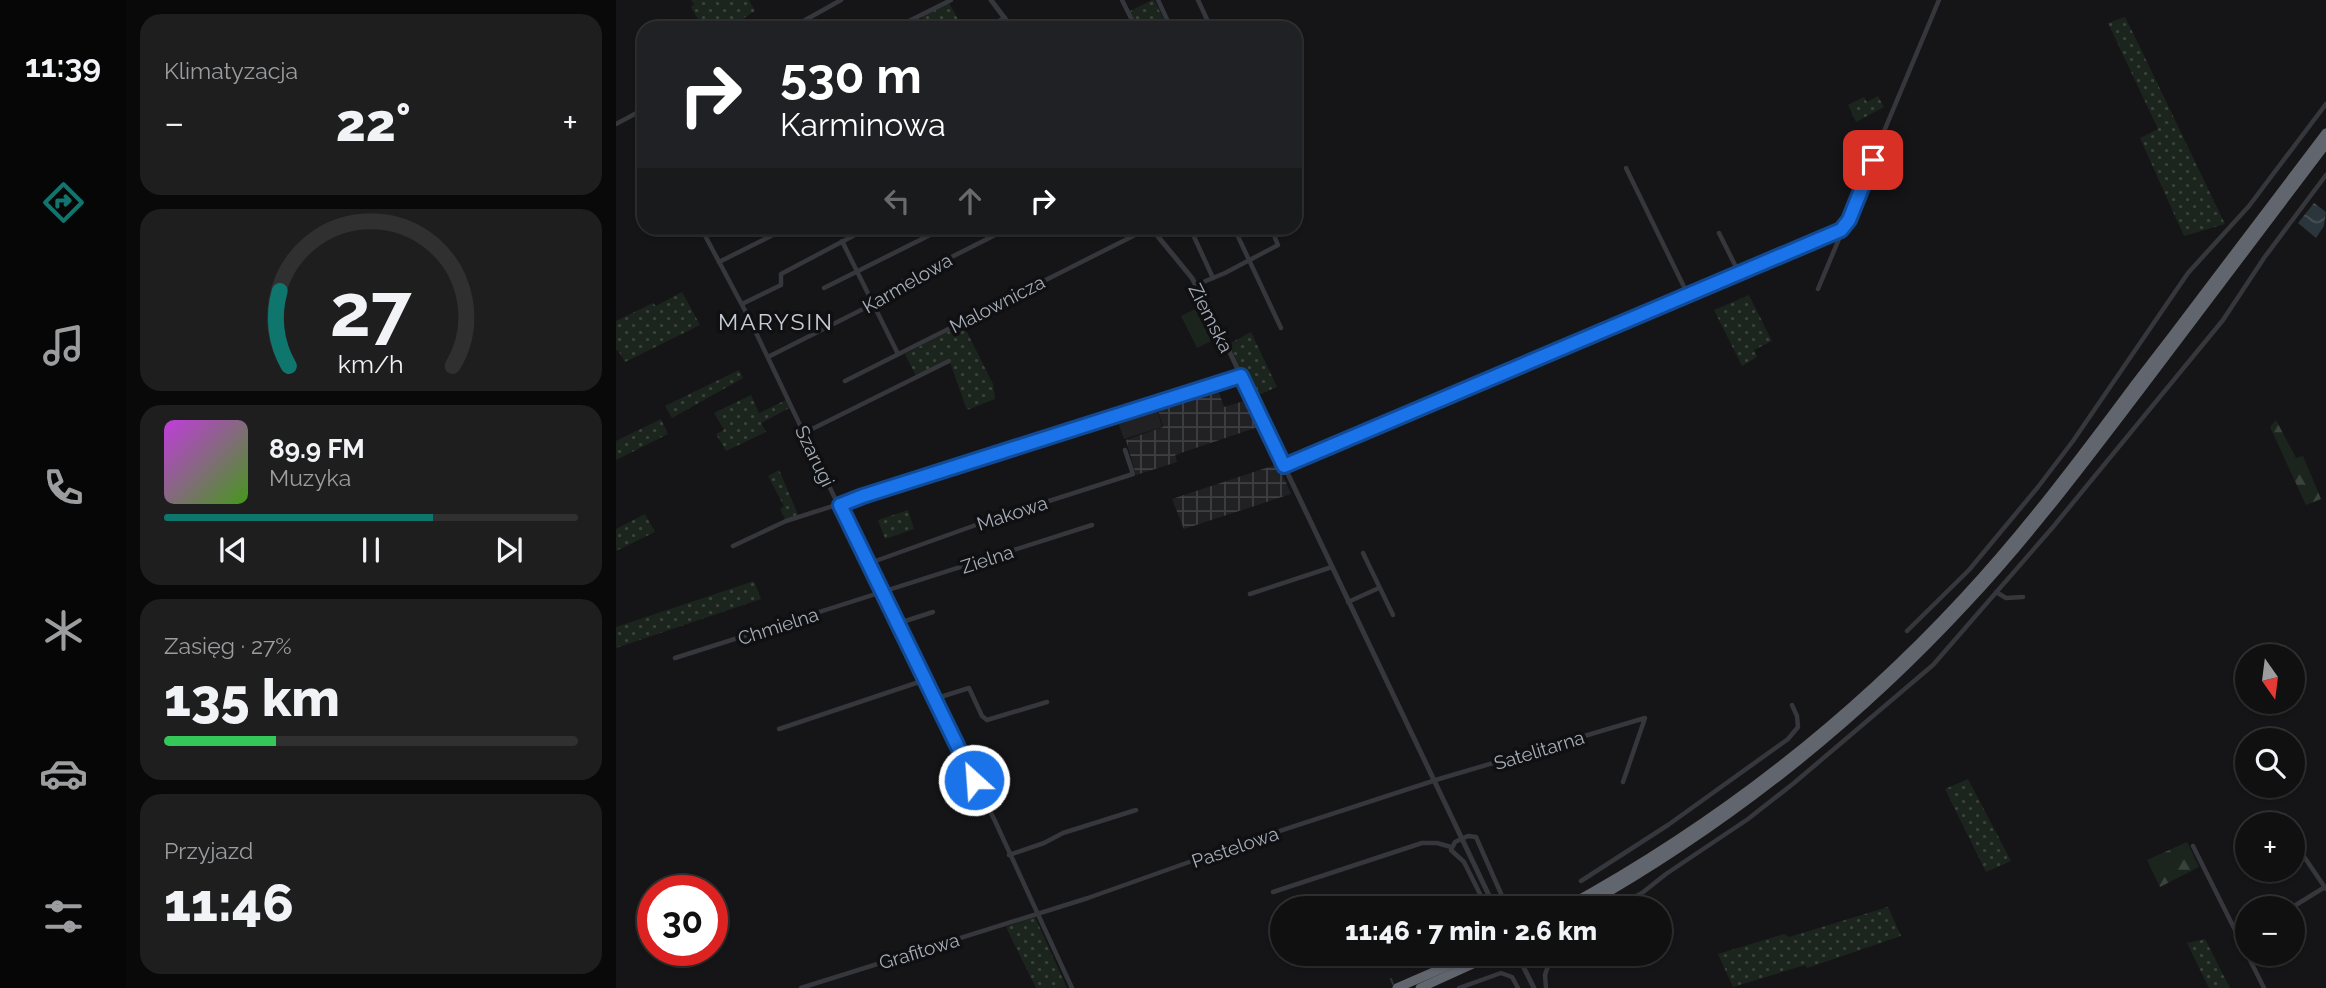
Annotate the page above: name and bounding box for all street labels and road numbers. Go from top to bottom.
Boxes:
street label: Karmelowa [858,249,956,317]
street label: Malownicza [946,271,1048,337]
street label: Ziemska [1184,280,1238,356]
street label: Szarugi [791,422,839,490]
street label: Makowa [974,491,1050,535]
street label: Zielna [958,540,1016,578]
street label: Chmielna [735,603,821,649]
street label: Satelitarna [1491,726,1587,774]
street label: Pastelowa [1189,822,1281,872]
street label: Grafitowa [876,928,962,974]

